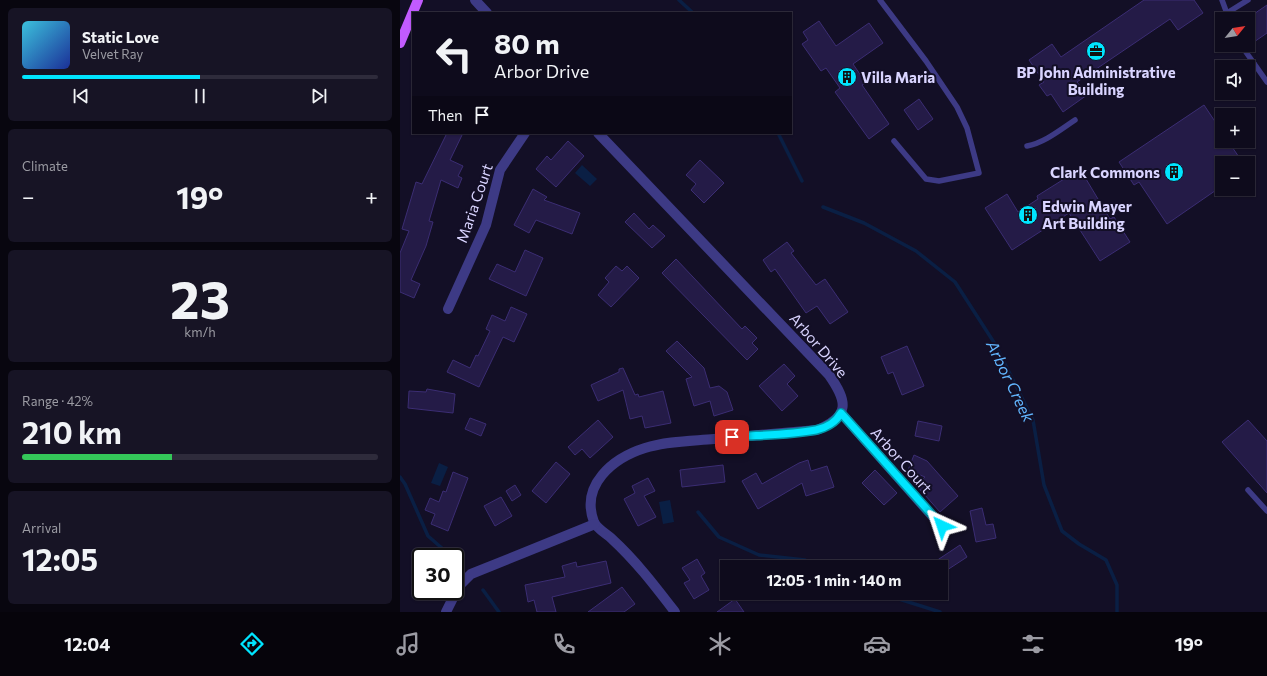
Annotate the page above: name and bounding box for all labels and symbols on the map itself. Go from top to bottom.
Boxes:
north arrow [1215,12,1255,52]
office icon: BP John Administrative Building [1085,40,1107,62]
place label: BP John Administrative Building [1016,63,1176,98]
building icon: Villa Maria [836,66,858,88]
place label: Villa Maria [861,68,935,86]
street label: Maria Court [452,161,496,245]
building icon: Clark Commons [1163,161,1185,183]
place label: Clark Commons [1050,163,1160,181]
place label: Edwin Mayer Art Building [1042,197,1132,232]
building icon: Edwin Mayer Art Building [1017,204,1039,226]
street label: Arbor Drive [786,309,852,381]
water label: Arbor Creek [983,336,1039,425]
pin [715,420,749,454]
street label: Arbor Court [868,423,936,497]
position arrow [921,505,963,547]
speed limit sign: 30 [412,548,464,600]

